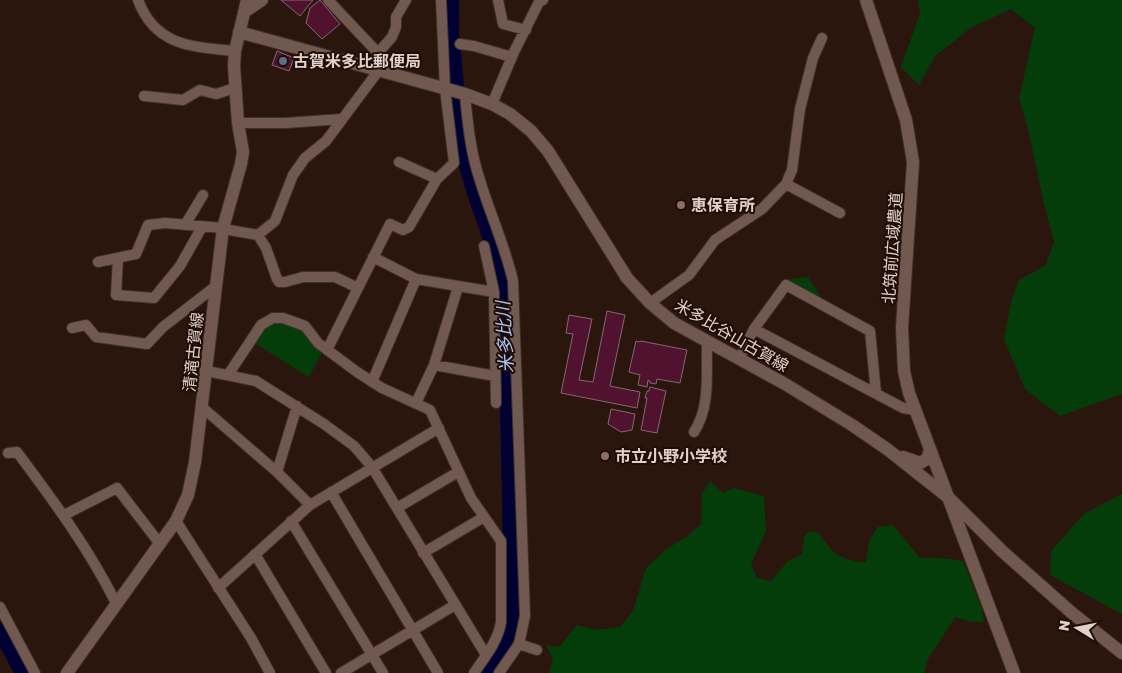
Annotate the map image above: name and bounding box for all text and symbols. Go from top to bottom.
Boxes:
place label: 古賀米多比郵便局 [293,51,421,71]
marker: 古賀米多比郵便局 [277,55,289,67]
street label: 北筑前広域農道 [878,191,906,305]
place label: 恵保育所 [691,195,755,215]
marker: 恵保育所 [675,199,687,211]
street label: 米多比谷山古賀線 [672,294,792,376]
water label: 米多比川 [491,299,517,374]
street label: 清滝古賀線 [179,311,207,393]
place label: 市立小野小学校 [615,446,727,466]
marker: 市立小野小学校 [599,450,611,462]
north arrow [1052,603,1102,653]
text: N [1054,619,1073,632]

